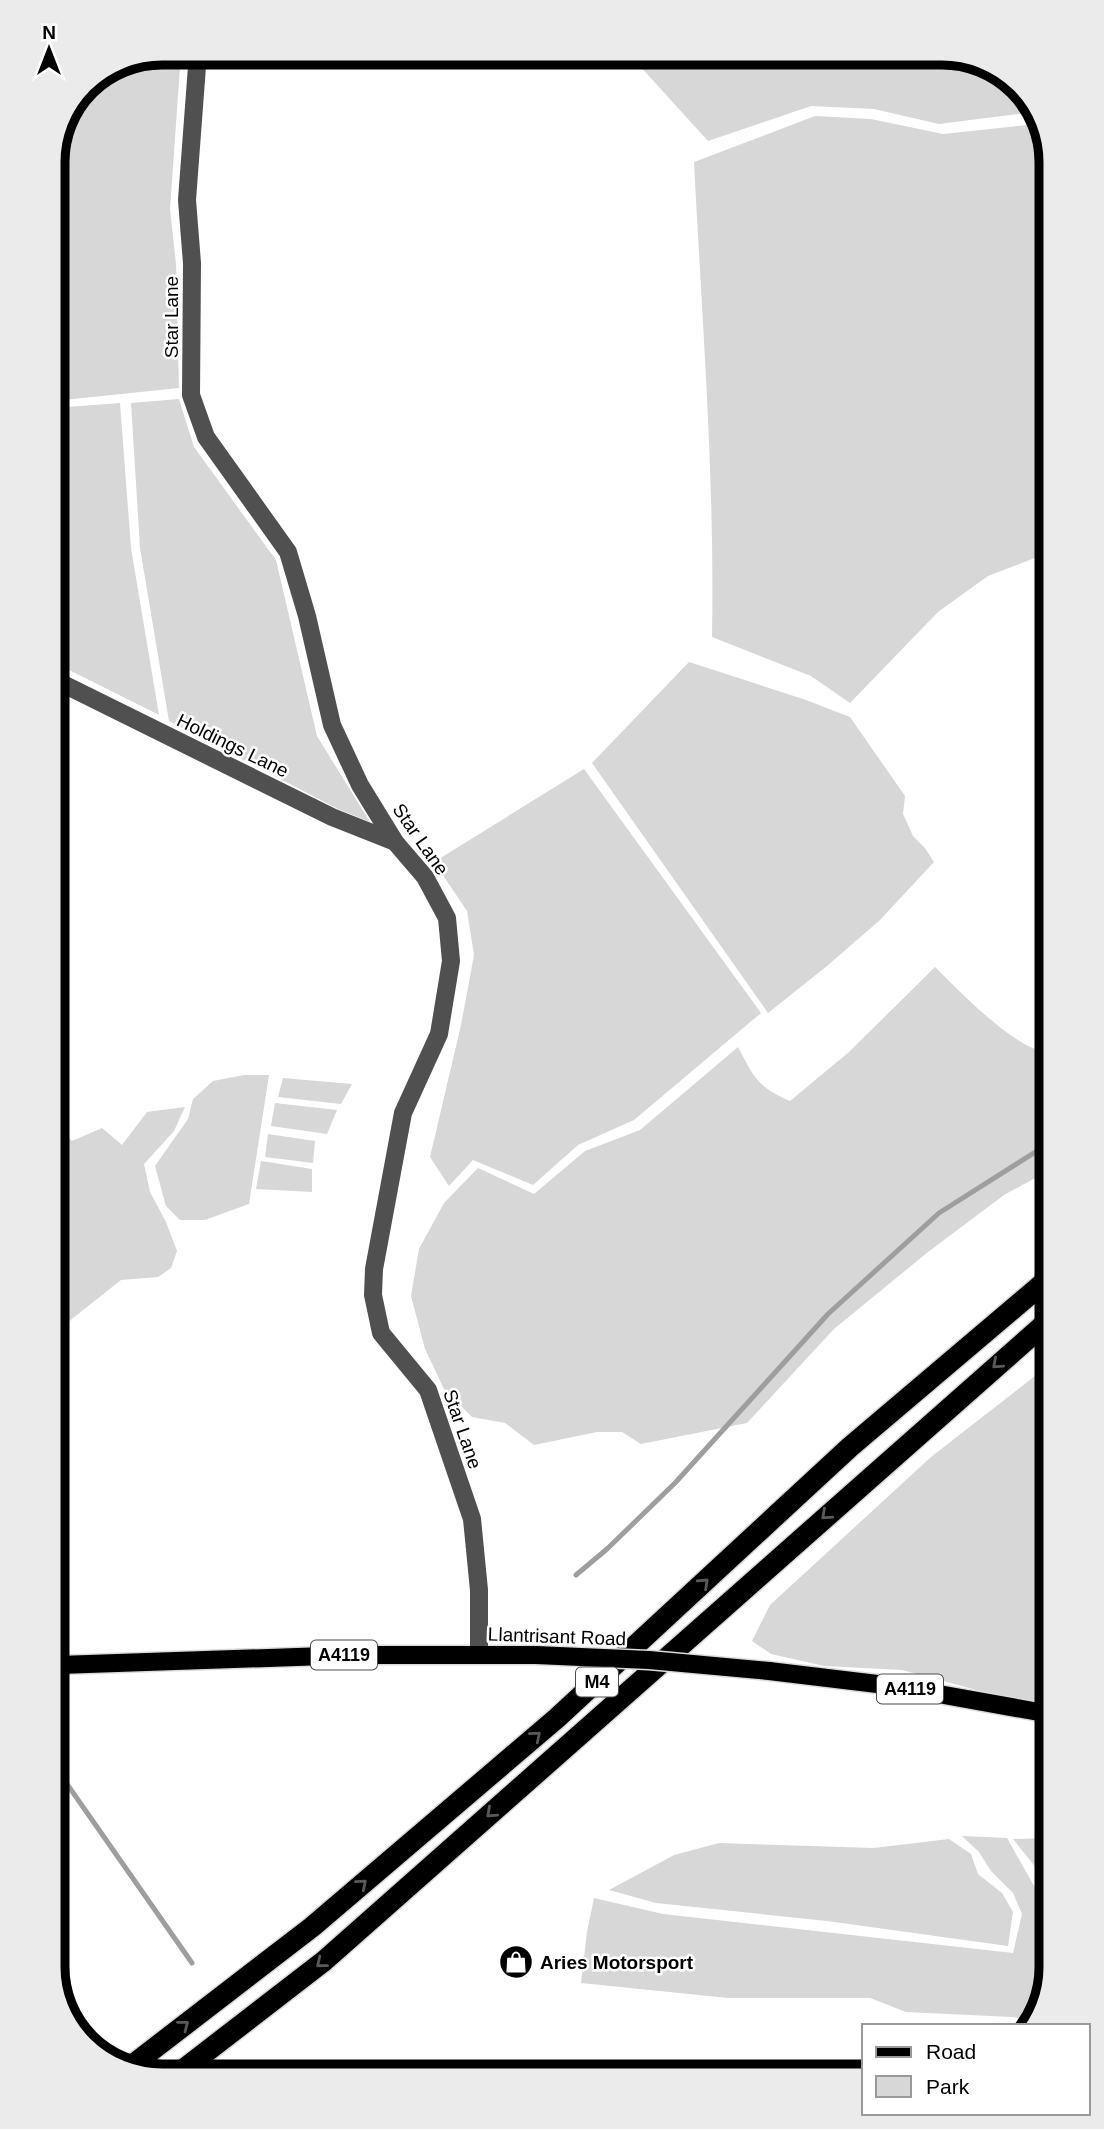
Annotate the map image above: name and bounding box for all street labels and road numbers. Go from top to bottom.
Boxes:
street label: Star Lane [161,276,182,358]
street label: Holdings Lane [174,709,292,782]
street label: Star Lane [388,800,453,879]
street label: Star Lane [439,1387,486,1472]
street label: Llantrisant Road [487,1624,626,1649]
road number: A4119 [311,1640,377,1670]
road number: M4 [576,1667,618,1696]
road number: A4119 [877,1674,943,1704]

